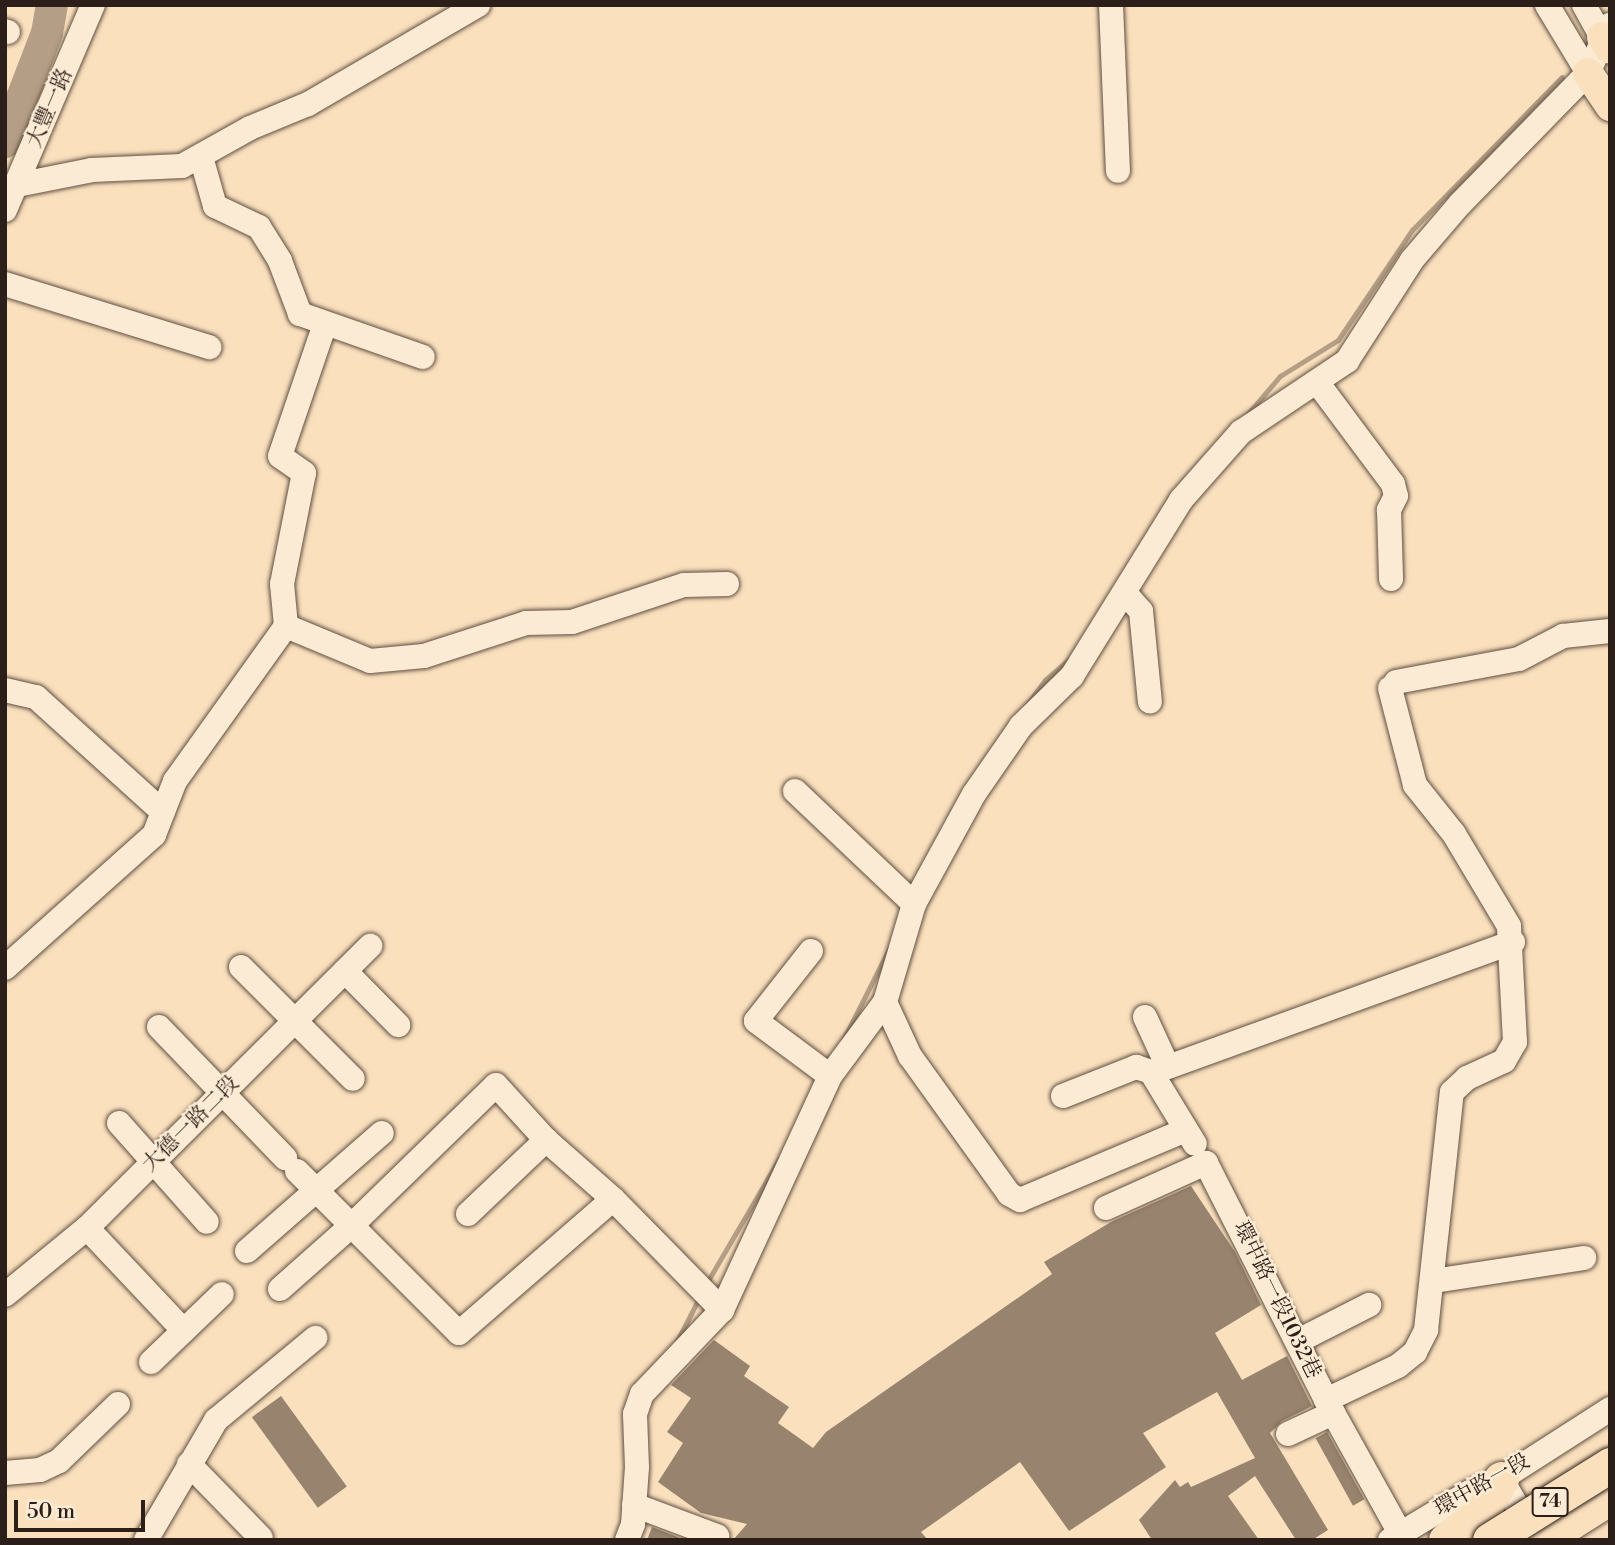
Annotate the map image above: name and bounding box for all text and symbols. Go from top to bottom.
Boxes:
street label: 大豐一路 [22,64,78,152]
street label: 大德一路二段 [138,1071,244,1177]
street label: 環中路一段1032巷 [1228,1217,1326,1383]
street label: 環中路一段 [1430,1449,1534,1521]
scale bar [18,1486,149,1530]
road number: 74 [1531,1486,1569,1518]
text: 50 m [27,1499,75,1525]

